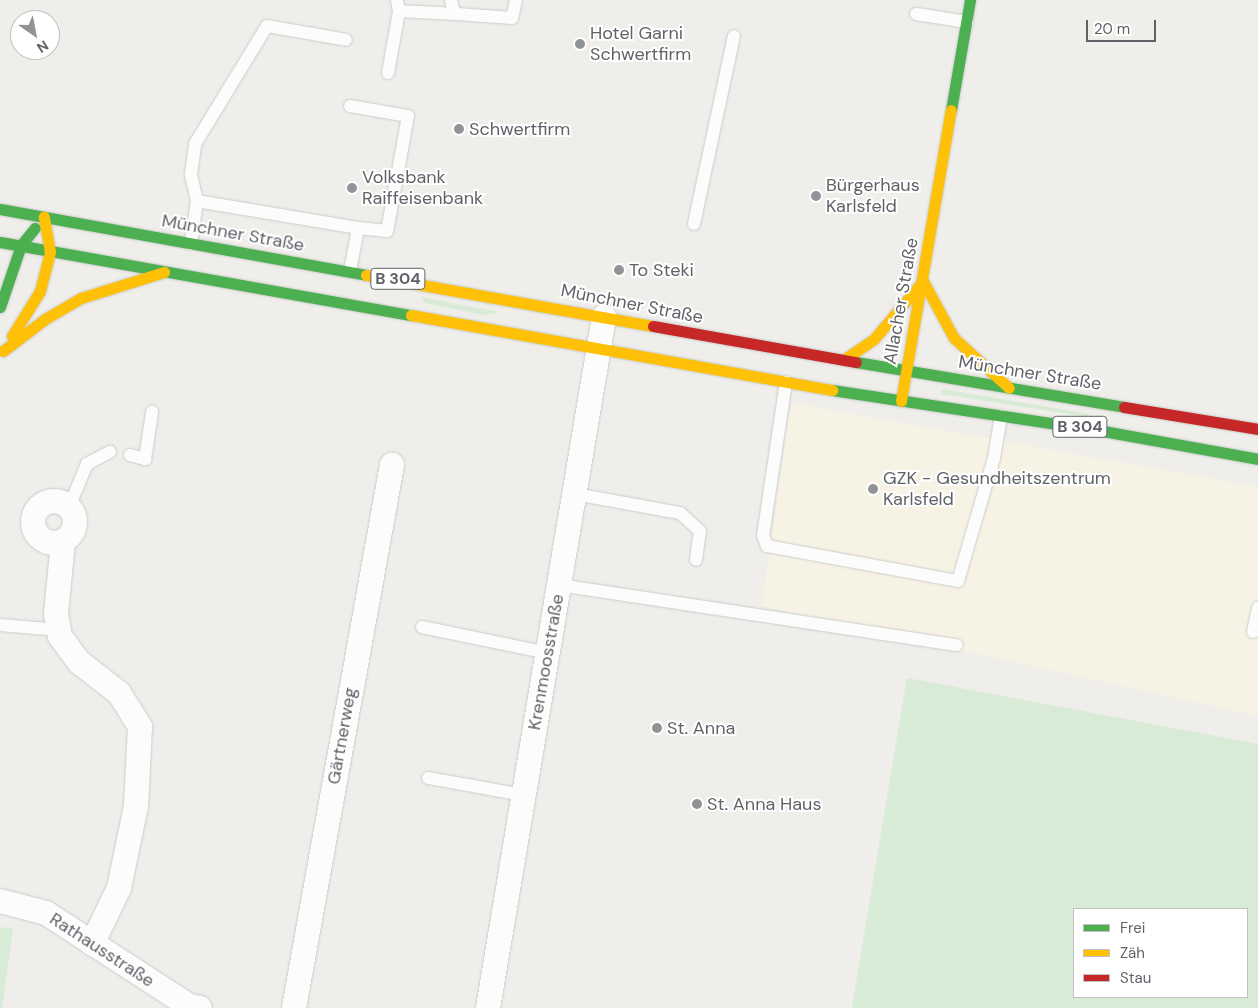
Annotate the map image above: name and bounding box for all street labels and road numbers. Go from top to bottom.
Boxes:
street label: Münchner Straße [160,210,306,256]
street label: Allacher Straße [879,236,923,366]
road number: B 304 [369,266,427,292]
street label: Münchner Straße [559,280,705,328]
street label: Münchner Straße [957,351,1103,395]
road number: B 304 [1051,414,1109,441]
street label: Krenmoosstraße [523,592,569,732]
street label: Gärtnerweg [323,686,361,786]
street label: Rathausstraße [46,908,158,992]

